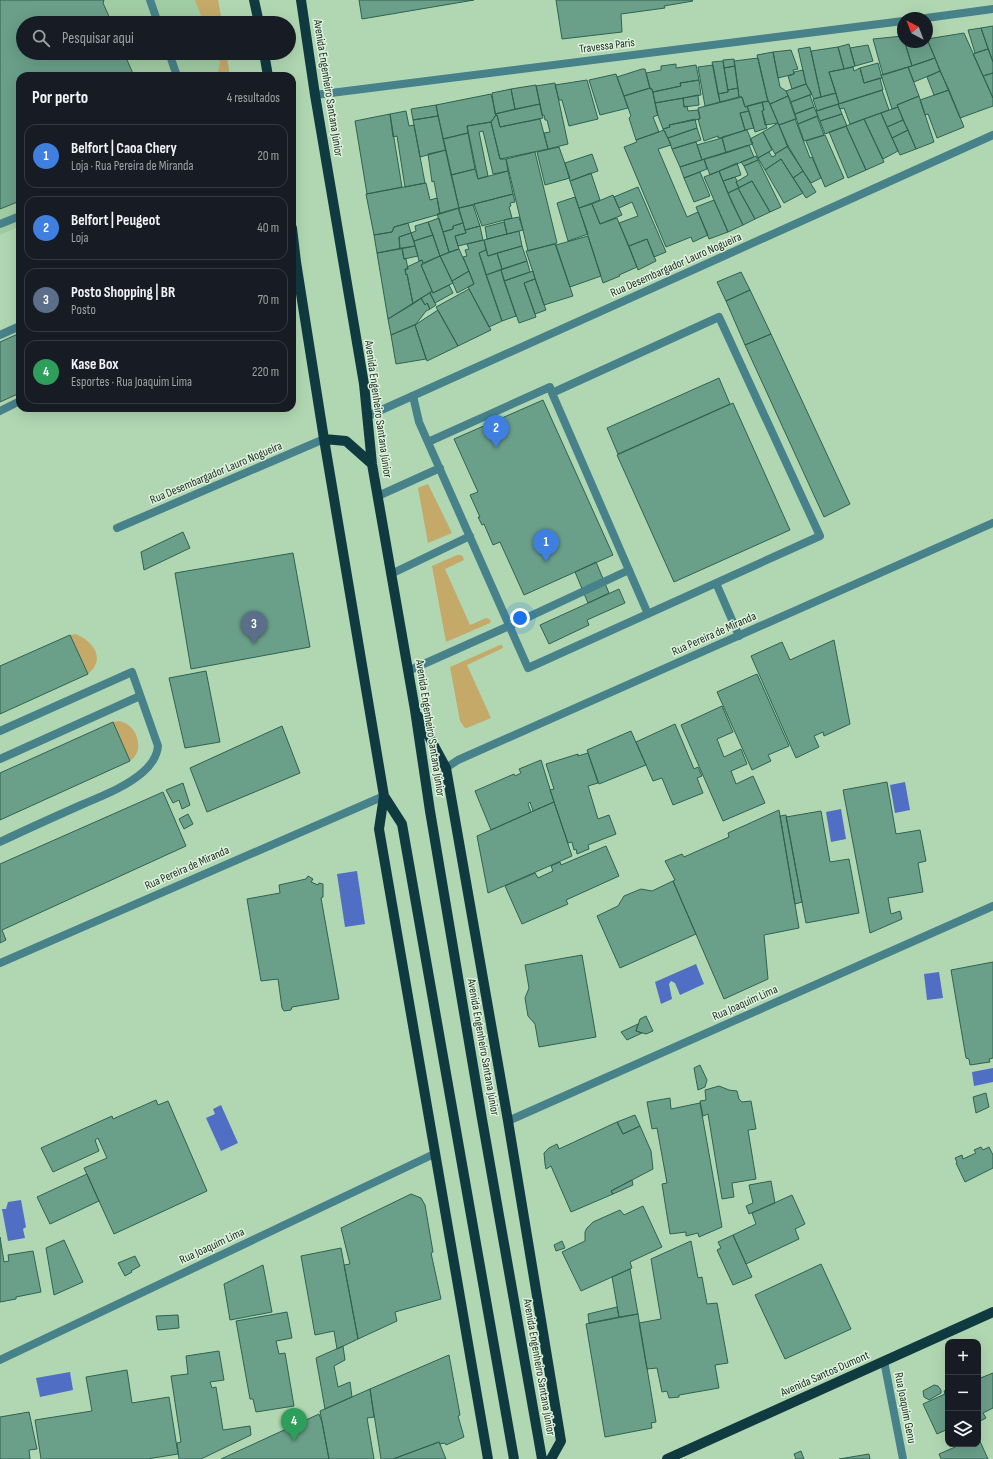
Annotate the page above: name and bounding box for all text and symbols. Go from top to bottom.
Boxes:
north arrow [897,12,933,48]
search box [16,16,296,60]
street label: Avenida Engenheiro Santana Júnior [310,17,346,158]
icon: search [30,27,52,49]
text: Pesquisar aqui [62,29,134,48]
street label: Travessa Paris [578,35,636,57]
text: Por perto [32,88,88,108]
text: 4 resultados [227,90,280,106]
text: Belfort | Caoa Chery [71,139,177,158]
text: 1 [43,148,49,164]
text: 20 m [257,148,279,164]
text: Loja · Rua Pereira de Miranda [71,158,193,174]
text: Belfort | Peugeot [71,211,160,230]
text: 2 [43,220,49,236]
text: 40 m [257,220,279,236]
street label: Rua Desembargador Lauro Nogueira [608,229,744,301]
text: Loja [71,230,88,246]
text: Posto Shopping | BR [71,283,175,302]
text: 3 [43,292,49,308]
text: 70 m [258,292,279,308]
text: Posto [71,302,96,318]
street label: Avenida Engenheiro Santana Júnior [361,338,395,479]
text: Kase Box [71,355,119,374]
text: 4 [43,364,49,380]
text: 220 m [252,364,279,380]
text: Esportes · Rua Joaquim Lima [71,374,192,390]
pin: 2 [483,415,509,448]
street label: Rua Desembargador Lauro Nogueira [148,438,285,508]
pin: 1 [533,529,559,562]
your location [510,608,530,628]
street label: Rua Pereira de Miranda [669,609,759,659]
pin: 3 [241,611,267,644]
street label: Avenida Engenheiro Santana Júnior [412,657,448,798]
street label: Rua Pereira de Miranda [142,843,232,893]
street label: Avenida Engenheiro Santana Júnior [463,977,503,1117]
street label: Rua Joaquim Lima [710,982,780,1024]
street label: Rua Joaquim Lima [177,1224,247,1268]
street label: Avenida Engenheiro Santana Júnior [519,1297,559,1437]
map controls [945,1339,981,1447]
button: + [945,1339,981,1375]
street label: Avenida Santos Dumont [777,1348,872,1401]
street label: Rua Joaquim Genu [891,1371,919,1445]
button: − [945,1375,981,1411]
pin: 4 [281,1408,307,1441]
button: layers [945,1411,981,1447]

